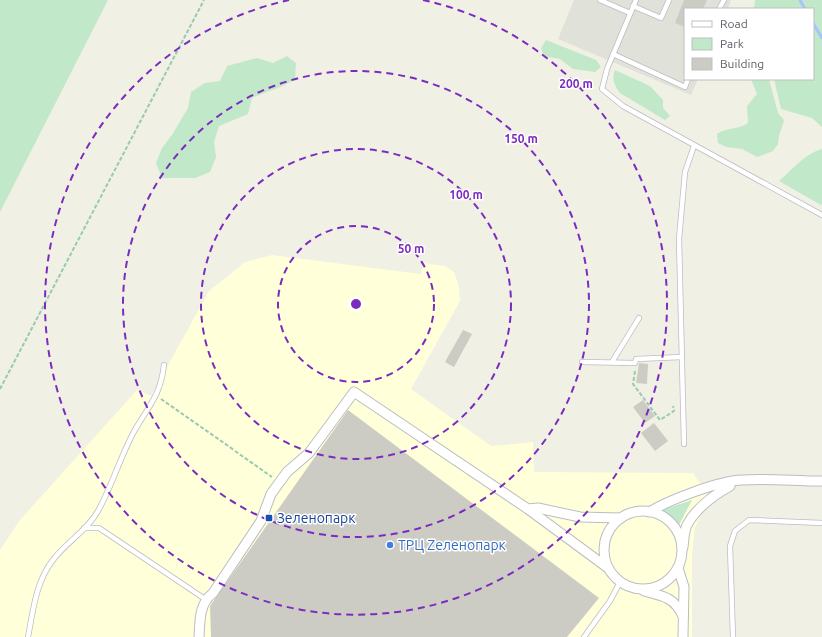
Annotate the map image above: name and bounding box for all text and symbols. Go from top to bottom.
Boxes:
legend [684,8,814,80]
text: Road [720,17,748,30]
text: Park [720,37,744,50]
text: Building [720,57,764,70]
text: 200 m [559,77,593,90]
text: 150 m [504,132,538,145]
text: 100 m [449,188,483,201]
text: 50 m [398,242,424,255]
centre of rings [349,297,363,311]
place label: Зеленопарк [277,510,356,526]
marker: Зеленопарк [264,513,274,523]
place label: ТРЦ Zеленопарк [398,537,506,553]
marker: ТРЦ Zеленопарк [385,540,395,550]

